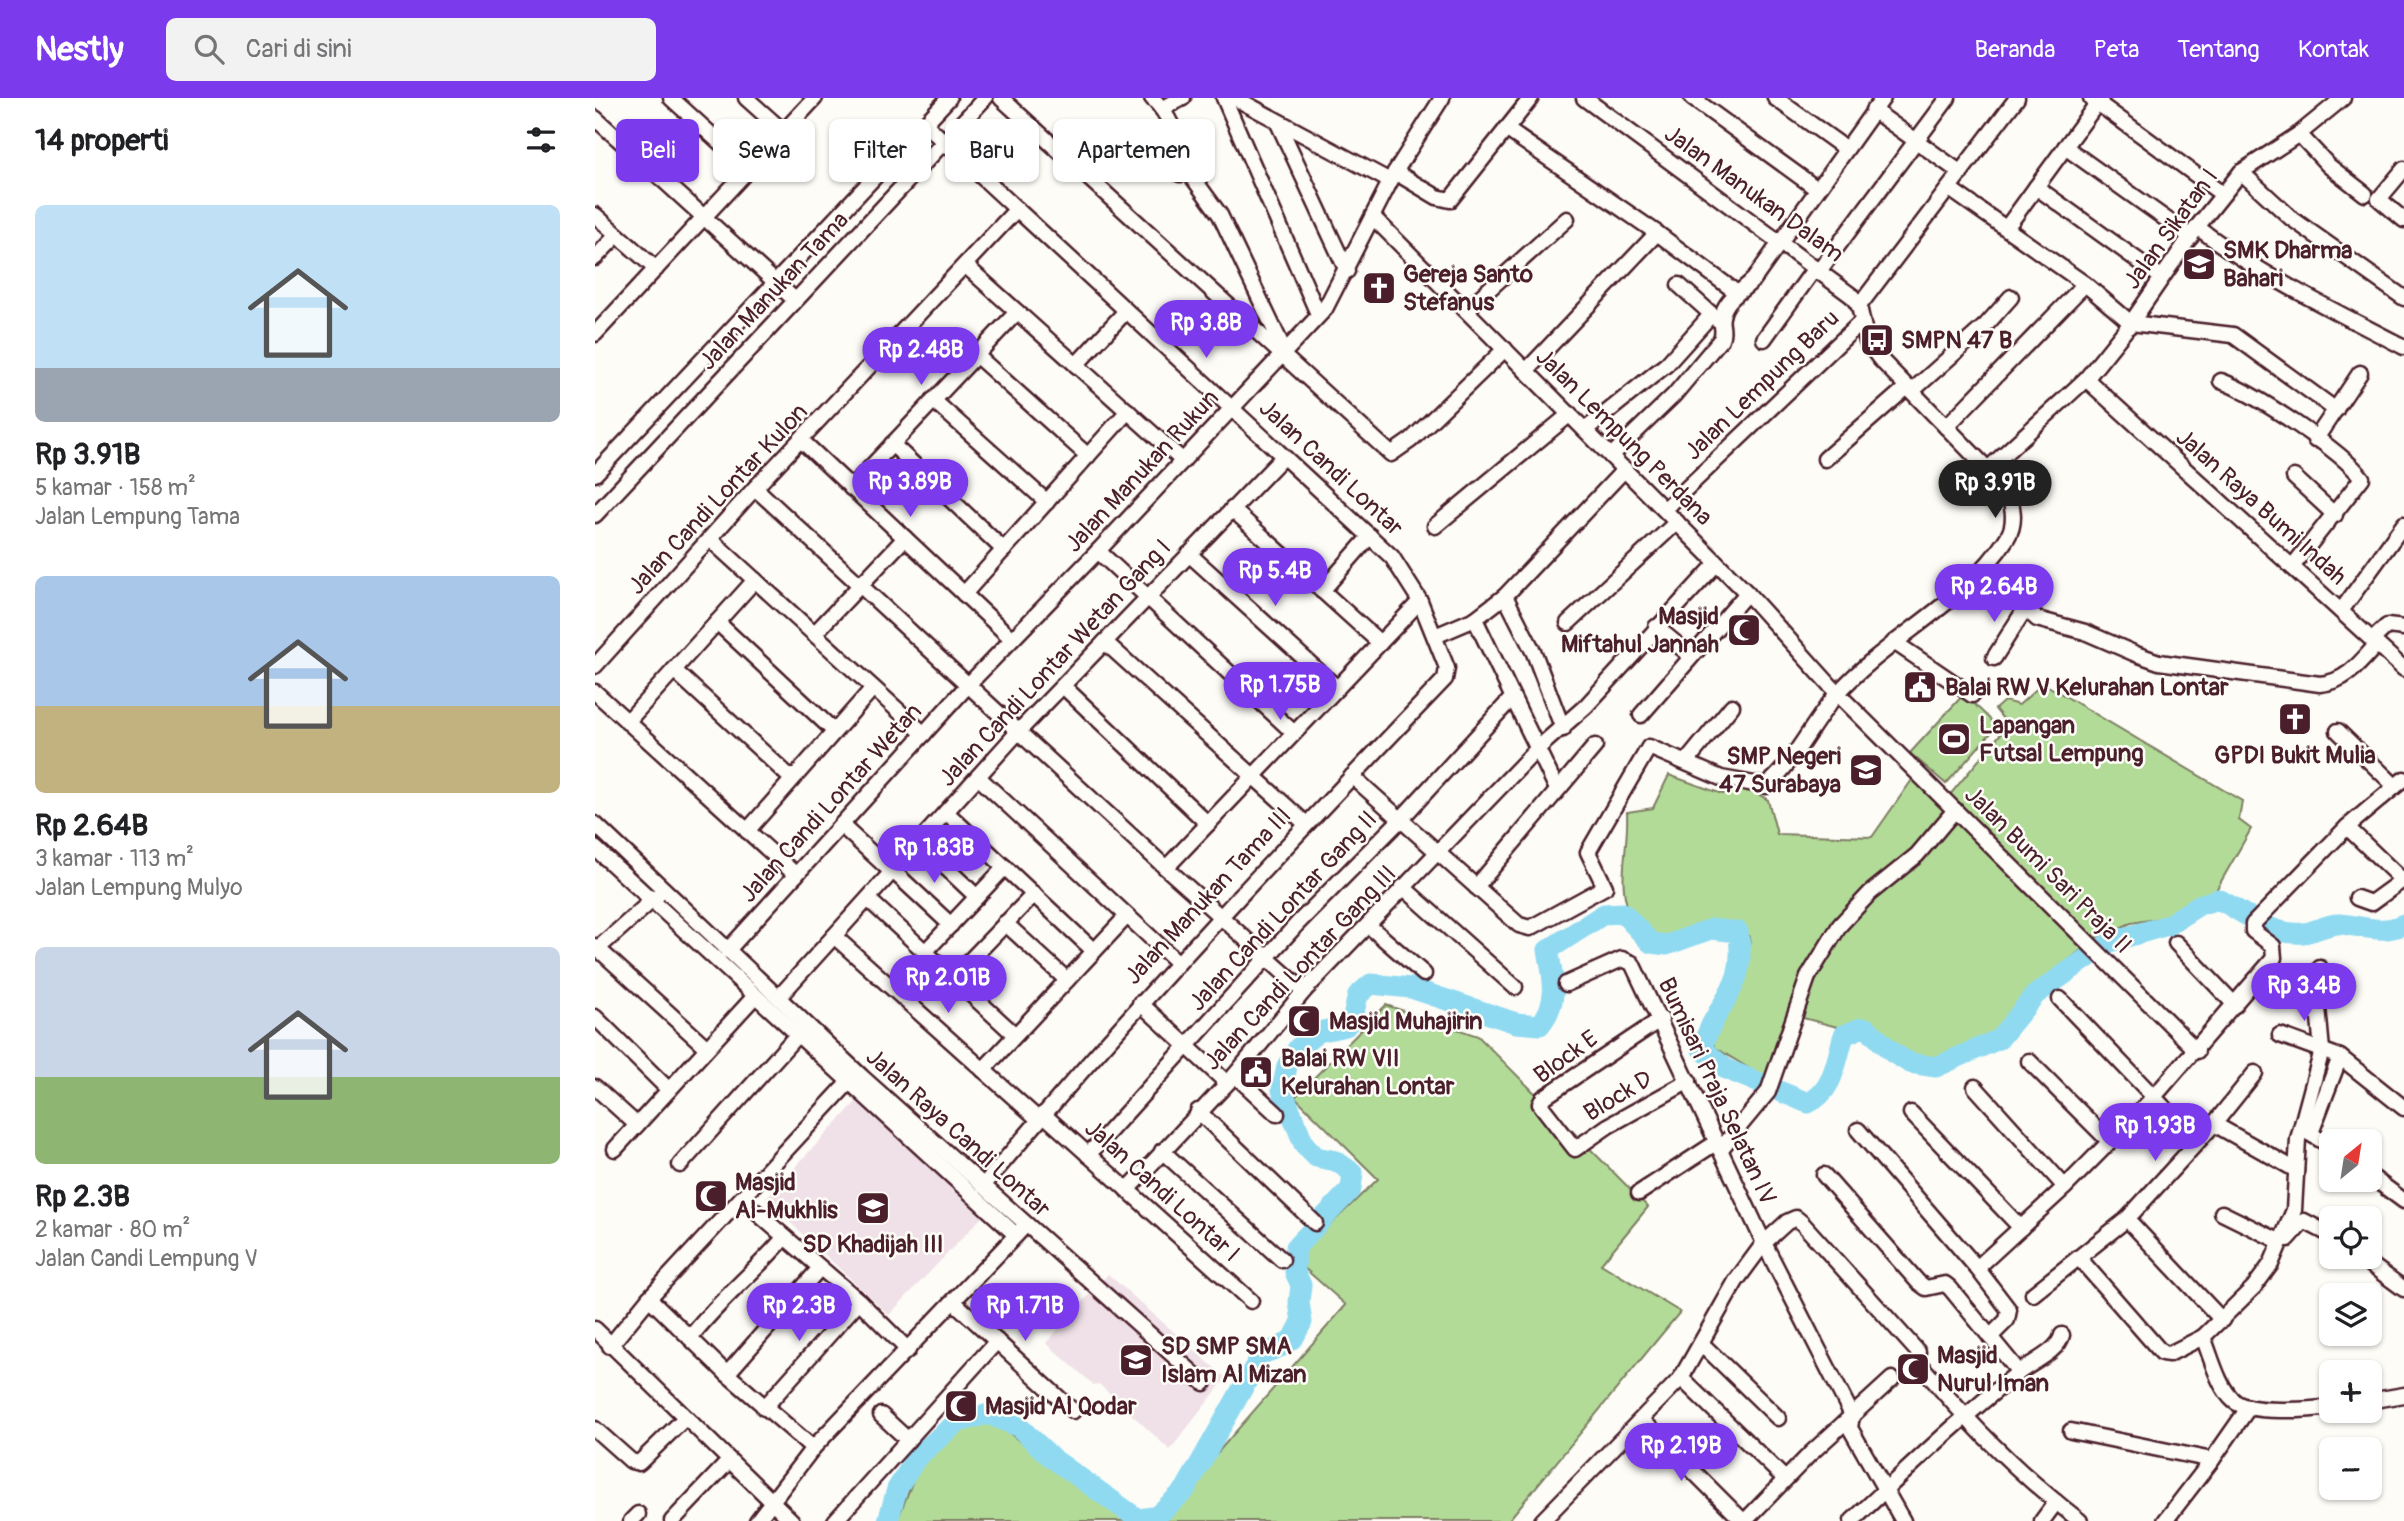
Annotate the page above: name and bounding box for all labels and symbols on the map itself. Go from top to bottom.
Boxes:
street label: Jalan Manukan Dalam [1659,119,1849,269]
street label: Jalan Sikatan I [2118,163,2224,295]
street label: Jalan Manukan Tama [693,206,855,376]
place label: SMK Dharma Bahari [2223,236,2352,293]
school or university icon: SMK Dharma Bahari [2180,245,2218,283]
place label: Gereja Santo Stefanus [1403,260,1533,317]
church icon: Gereja Santo Stefanus [1360,269,1398,307]
pin: Rp 3.8B [1141,300,1271,360]
street label: Jalan Lempung Baru [1679,304,1845,466]
bus stop icon: SMPN 47 B [1858,321,1896,359]
place label: SMPN 47 B [1901,326,2012,355]
pin: Rp 2.48B [849,328,993,387]
street label: Jalan Lempung Perdana [1529,342,1719,532]
street label: Jalan Manukan Rukun [1059,384,1225,558]
street label: Jalan Candi Lontar [1253,394,1409,543]
street label: Jalan Candi Lontar Kulon [622,398,814,600]
street label: Jalan Raya Bumi Indah [2170,423,2352,591]
pin: Rp 3.89B [838,460,982,519]
pin: Rp 3.91B [1923,460,2067,520]
street label: Jalan Candi Lontar Wetan Gang I [933,534,1177,792]
pin: Rp 5.4B [1210,548,1340,608]
pin: Rp 2.64B [1922,564,2066,624]
place label: Masjid Miftahul Jannah [1561,602,1719,659]
mosque icon: Masjid Miftahul Jannah [1725,611,1763,649]
pin: Rp 1.75B [1208,662,1352,722]
public building icon: Balai RW V Kelurahan Lontar [1901,668,1939,706]
place label: Balai RW V Kelurahan Lontar [1945,673,2229,702]
street label: Jalan Candi Lontar Wetan [734,697,928,909]
church icon: GPDI Bukit Mulia [2276,700,2314,738]
place label: Lapangan Futsal Lempung [1979,711,2144,768]
sports icon: Lapangan Futsal Lempung [1935,720,1973,758]
place label: GPDI Bukit Mulia [2214,741,2376,770]
place label: SMP Negeri 47 Surabaya [1719,742,1841,799]
school or university icon: SMP Negeri 47 Surabaya [1847,751,1885,789]
street label: Jalan Bumi Sari Praja II [1958,780,2138,960]
street label: Jalan Manukan Tama III [1119,802,1297,990]
street label: Jalan Candi Lontar Gang II [1183,805,1383,1017]
pin: Rp 1.83B [862,826,1006,885]
street label: Jalan Candi Lontar Gang III [1198,860,1402,1076]
pin: Rp 2.01B [876,956,1020,1015]
pin: Rp 3.4B [2239,964,2369,1023]
street label: Bumisari Praja Selatan IV [1652,973,1782,1209]
mosque icon: Masjid Muhajirin [1285,1002,1323,1040]
place label: Masjid Muhajirin [1329,1007,1483,1036]
street label: Block E [1528,1024,1604,1090]
street label: Jalan Raya Candi Lontar [860,1043,1057,1224]
place label: Balai RW VII Kelurahan Lontar [1281,1044,1455,1101]
public building icon: Balai RW VII Kelurahan Lontar [1237,1053,1275,1091]
street label: Block D [1579,1064,1657,1128]
pin: Rp 1.93B [2083,1104,2227,1163]
street label: Jalan Candi Lontar I [1079,1114,1245,1268]
north arrow [2319,1129,2382,1192]
place label: Masjid Al-Mukhlis [735,1168,838,1225]
mosque icon: Masjid Al-Mukhlis [692,1177,730,1215]
school or university icon: SD Khadijah III [854,1189,892,1227]
place label: SD Khadijah III [802,1230,944,1259]
pin: Rp 2.3B [734,1284,864,1343]
pin: Rp 1.71B [953,1284,1097,1343]
place label: SD SMP SMA Islam Al Mizan [1161,1332,1306,1389]
school or university icon: SD SMP SMA Islam Al Mizan [1117,1341,1155,1379]
place label: Masjid Nurul Iman [1937,1341,2049,1398]
mosque icon: Masjid Nurul Iman [1894,1350,1932,1388]
mosque icon: Masjid Al Qodar [942,1387,980,1425]
place label: Masjid Al Qodar [985,1392,1137,1421]
pin: Rp 2.19B [1609,1424,1753,1483]

